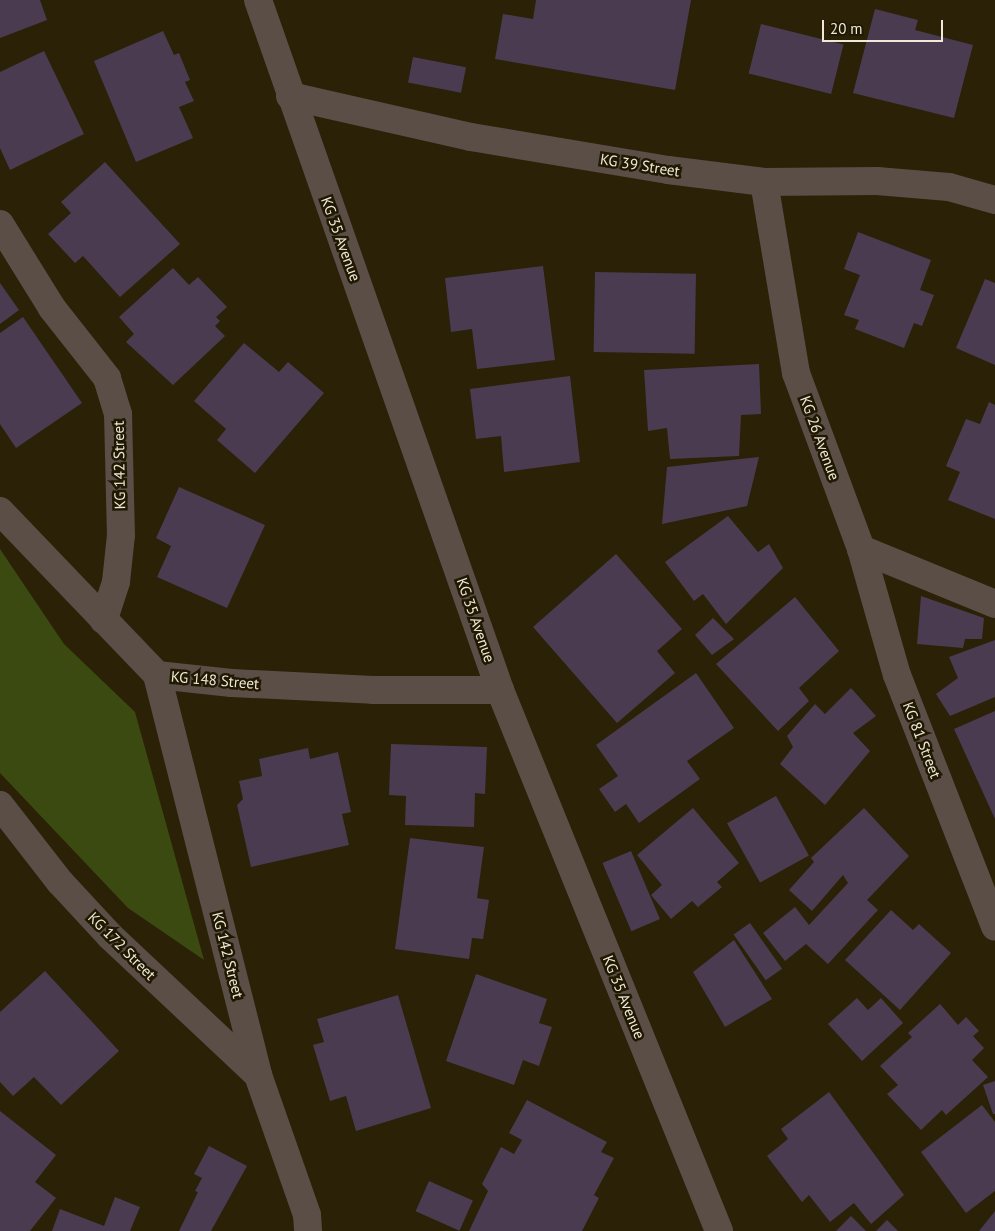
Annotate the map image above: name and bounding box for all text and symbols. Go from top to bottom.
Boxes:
scale bar [825,10,946,42]
text: 20 m [830,19,863,38]
street label: KG 39 Street [599,150,681,180]
street label: KG 35 Avenue [317,194,365,284]
street label: KG 26 Avenue [796,393,844,483]
street label: KG 142 Street [109,421,129,509]
street label: KG 35 Avenue [453,575,499,665]
street label: KG 148 Street [170,667,260,693]
street label: KG 81 Street [899,699,945,781]
street label: KG 172 Street [84,908,160,984]
street label: KG 142 Street [209,910,247,1000]
street label: KG 35 Avenue [599,952,649,1042]

